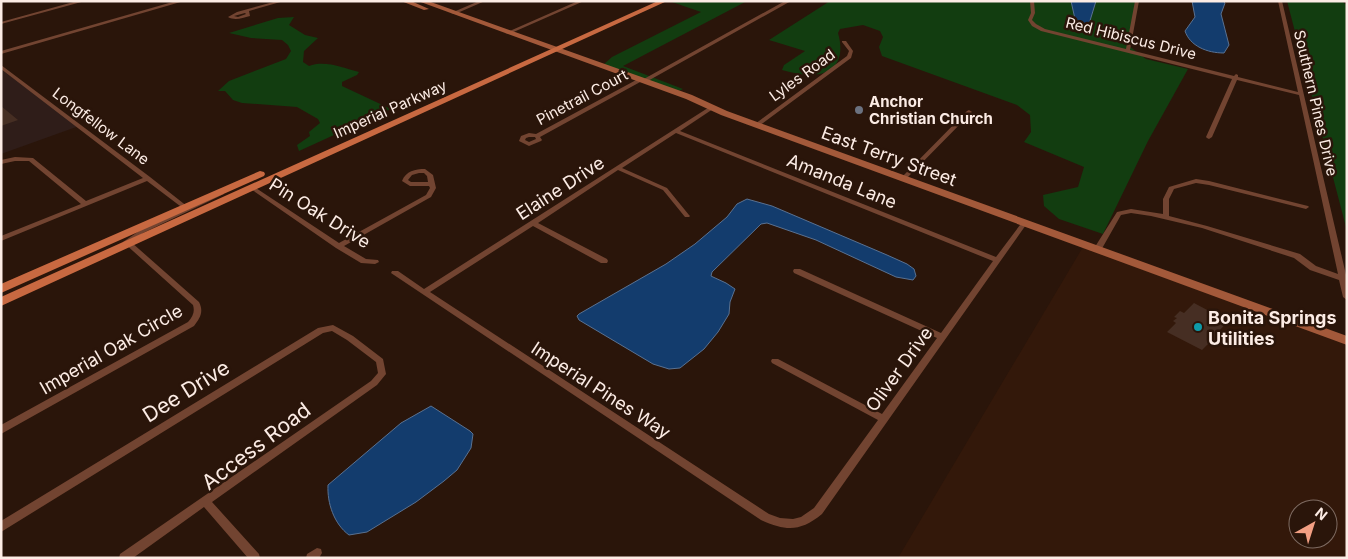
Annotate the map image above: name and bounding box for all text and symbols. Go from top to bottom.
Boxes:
street label: Red Hibiscus Drive [1064,13,1198,63]
street label: Southern Pines Drive [1290,28,1342,178]
street label: Lyles Road [765,45,839,105]
street label: Pinetrail Court [533,65,631,129]
street label: Imperial Parkway [330,75,450,142]
street label: Longfellow Lane [49,83,153,169]
place label: Anchor Christian Church [869,92,993,128]
marker: Anchor Christian Church [853,104,865,116]
street label: East Terry Street [819,122,959,190]
street label: Amanda Lane [784,149,900,213]
street label: Elaine Drive [512,152,608,224]
street label: Pin Oak Drive [266,174,374,252]
street label: Imperial Oak Circle [36,300,186,398]
place label: Bonita Springs Utilities [1208,307,1337,349]
marker: Bonita Springs Utilities [1192,321,1204,333]
street label: Oliver Drive [861,323,937,415]
street label: Imperial Pines Way [528,337,674,443]
street label: Dee Drive [138,355,234,427]
street label: Access Road [197,397,315,495]
north arrow [1288,499,1338,549]
text: N [1312,504,1331,523]

